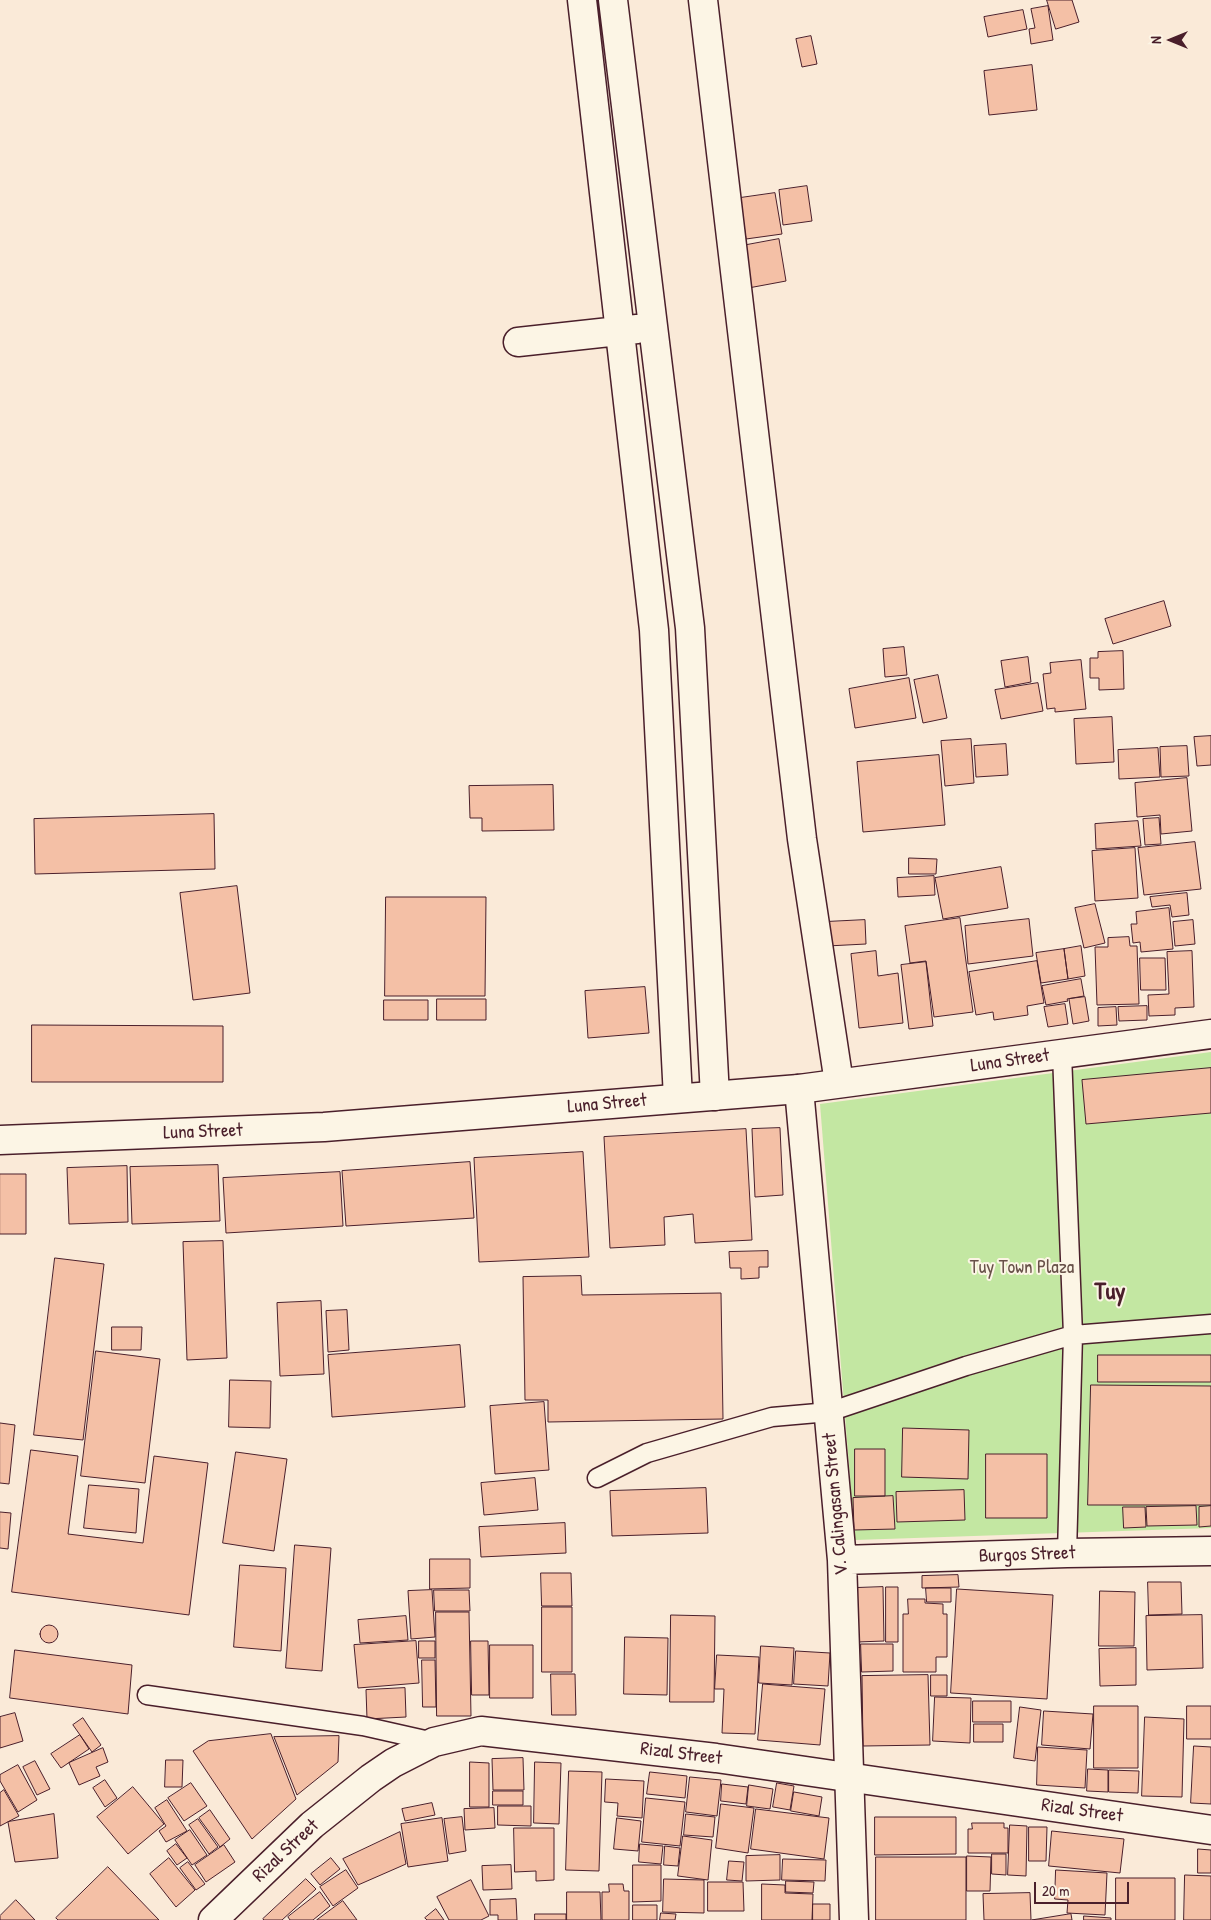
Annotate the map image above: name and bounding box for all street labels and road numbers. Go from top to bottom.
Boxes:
street label: Luna Street [969,1044,1051,1078]
street label: Luna Street [567,1089,647,1119]
street label: Luna Street [163,1119,243,1145]
street label: V. Calingasan Street [818,1432,854,1576]
street label: Burgos Street [978,1542,1076,1568]
street label: Rizal Street [639,1738,723,1770]
street label: Rizal Street [1040,1794,1124,1828]
street label: Rizal Street [248,1815,324,1887]

